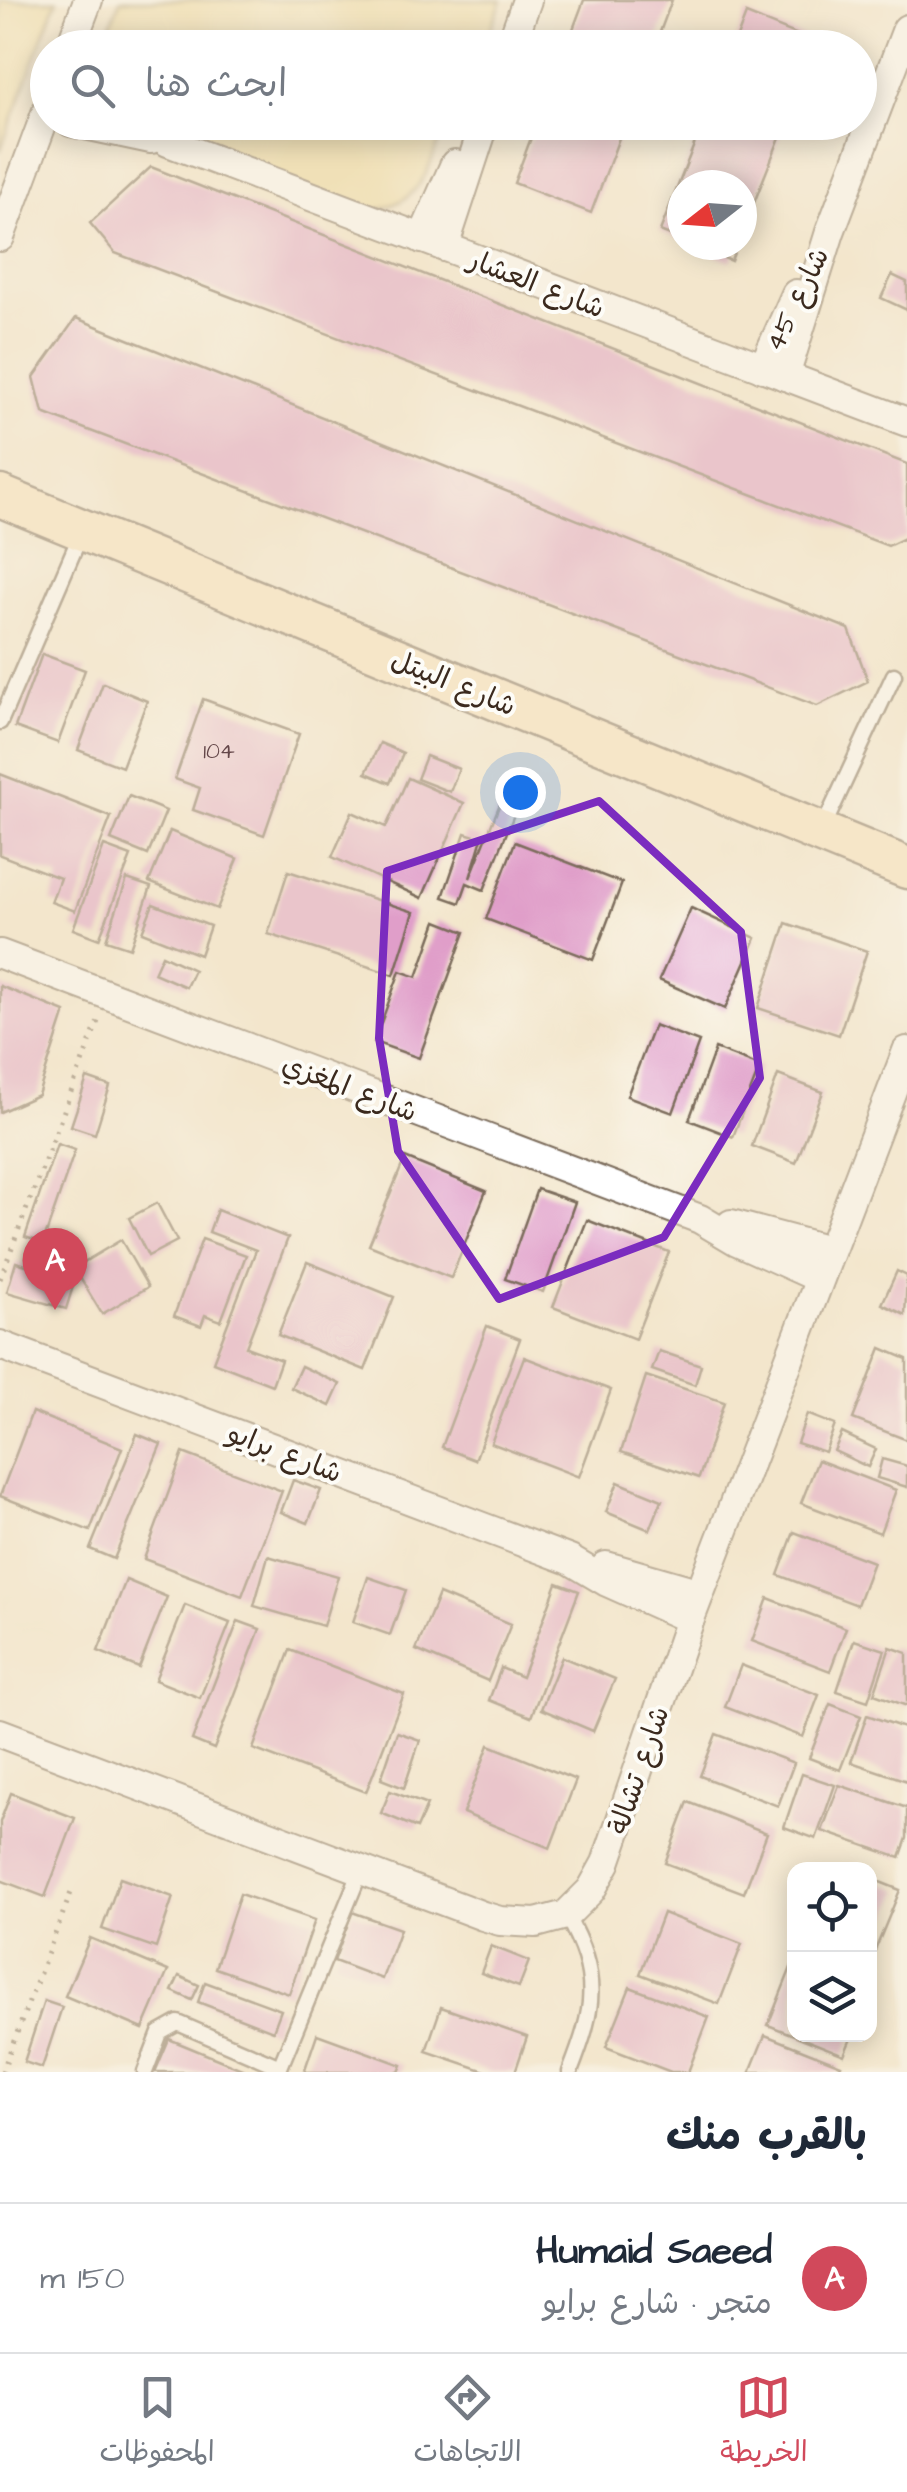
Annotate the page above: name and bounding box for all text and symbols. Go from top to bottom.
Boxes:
search box [30,30,877,140]
icon: search [65,58,120,113]
text: ابحث هنا [145,59,287,111]
north arrow [667,170,757,260]
street label: شارع العشار [461,240,610,328]
street label: شارع 45 [756,241,839,358]
street label: شارع البيتل [385,641,522,726]
house number: 104 [203,736,235,767]
your location [495,767,546,818]
street label: شارع المغزي [276,1045,423,1132]
pin: A [22,1228,88,1310]
street label: شارع برايو [220,1413,347,1493]
street label: شارع تشالة [599,1701,680,1840]
map controls [787,1862,877,2042]
button: locate [787,1862,877,1952]
button: layers [787,1952,877,2042]
text: بالقرب منك [666,2108,867,2166]
text: Humaid Saeed [536,2226,772,2278]
text: 150 m [40,2256,125,2301]
text: A [824,2256,845,2301]
text: متجر · شارع برايو [543,2281,772,2326]
tab: المحفوظات [99,2370,215,2476]
tab: الاتجاهات [413,2370,522,2476]
tab: الخريطة [720,2370,808,2476]

